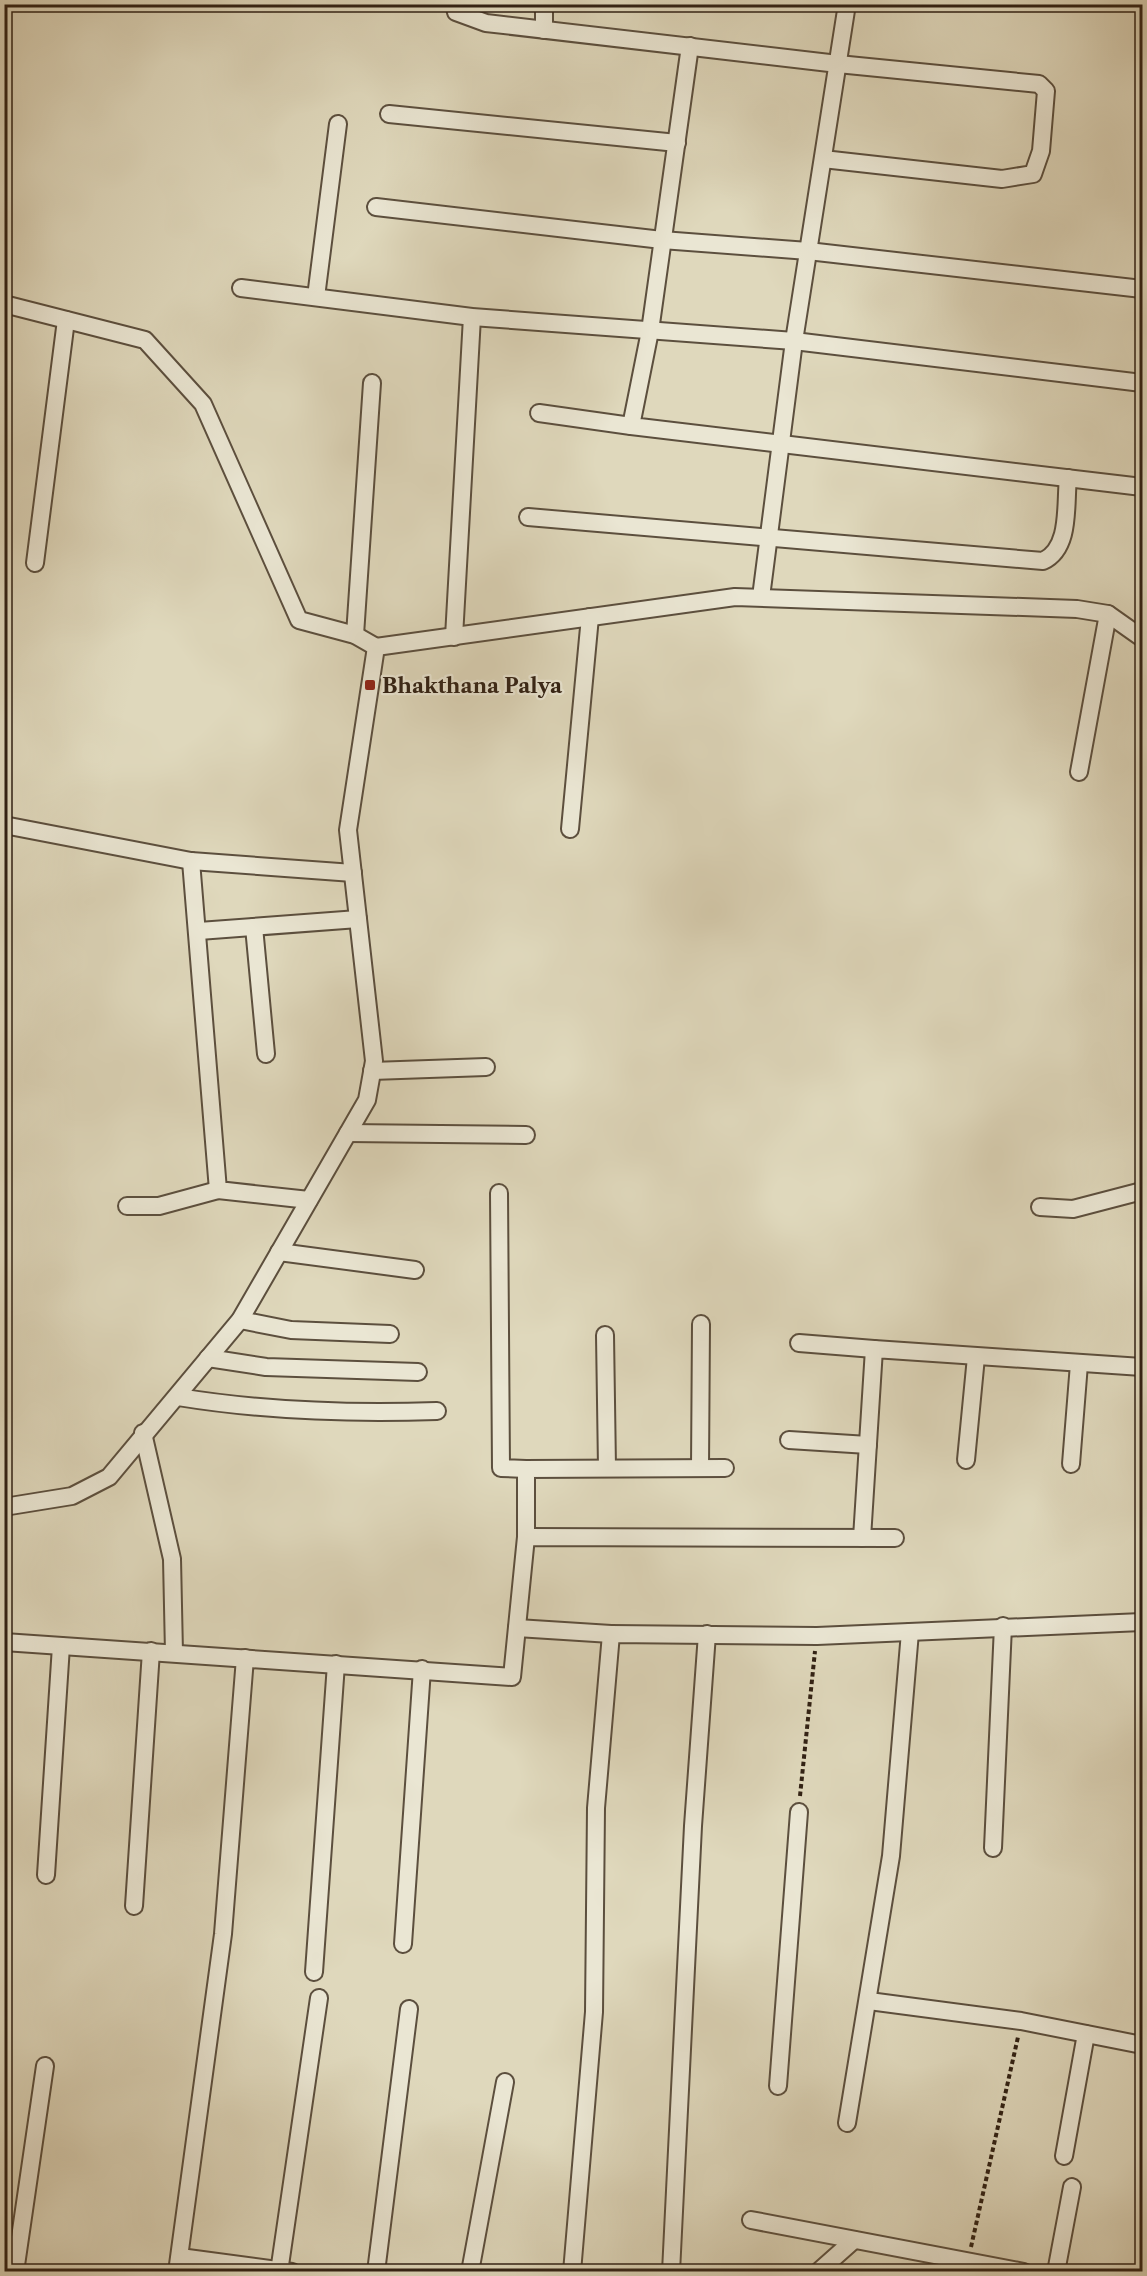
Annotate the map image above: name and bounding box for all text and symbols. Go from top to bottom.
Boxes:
place label: Bhakthana Palya [382,673,563,698]
marker: Bhakthana Palya [363,678,377,692]

